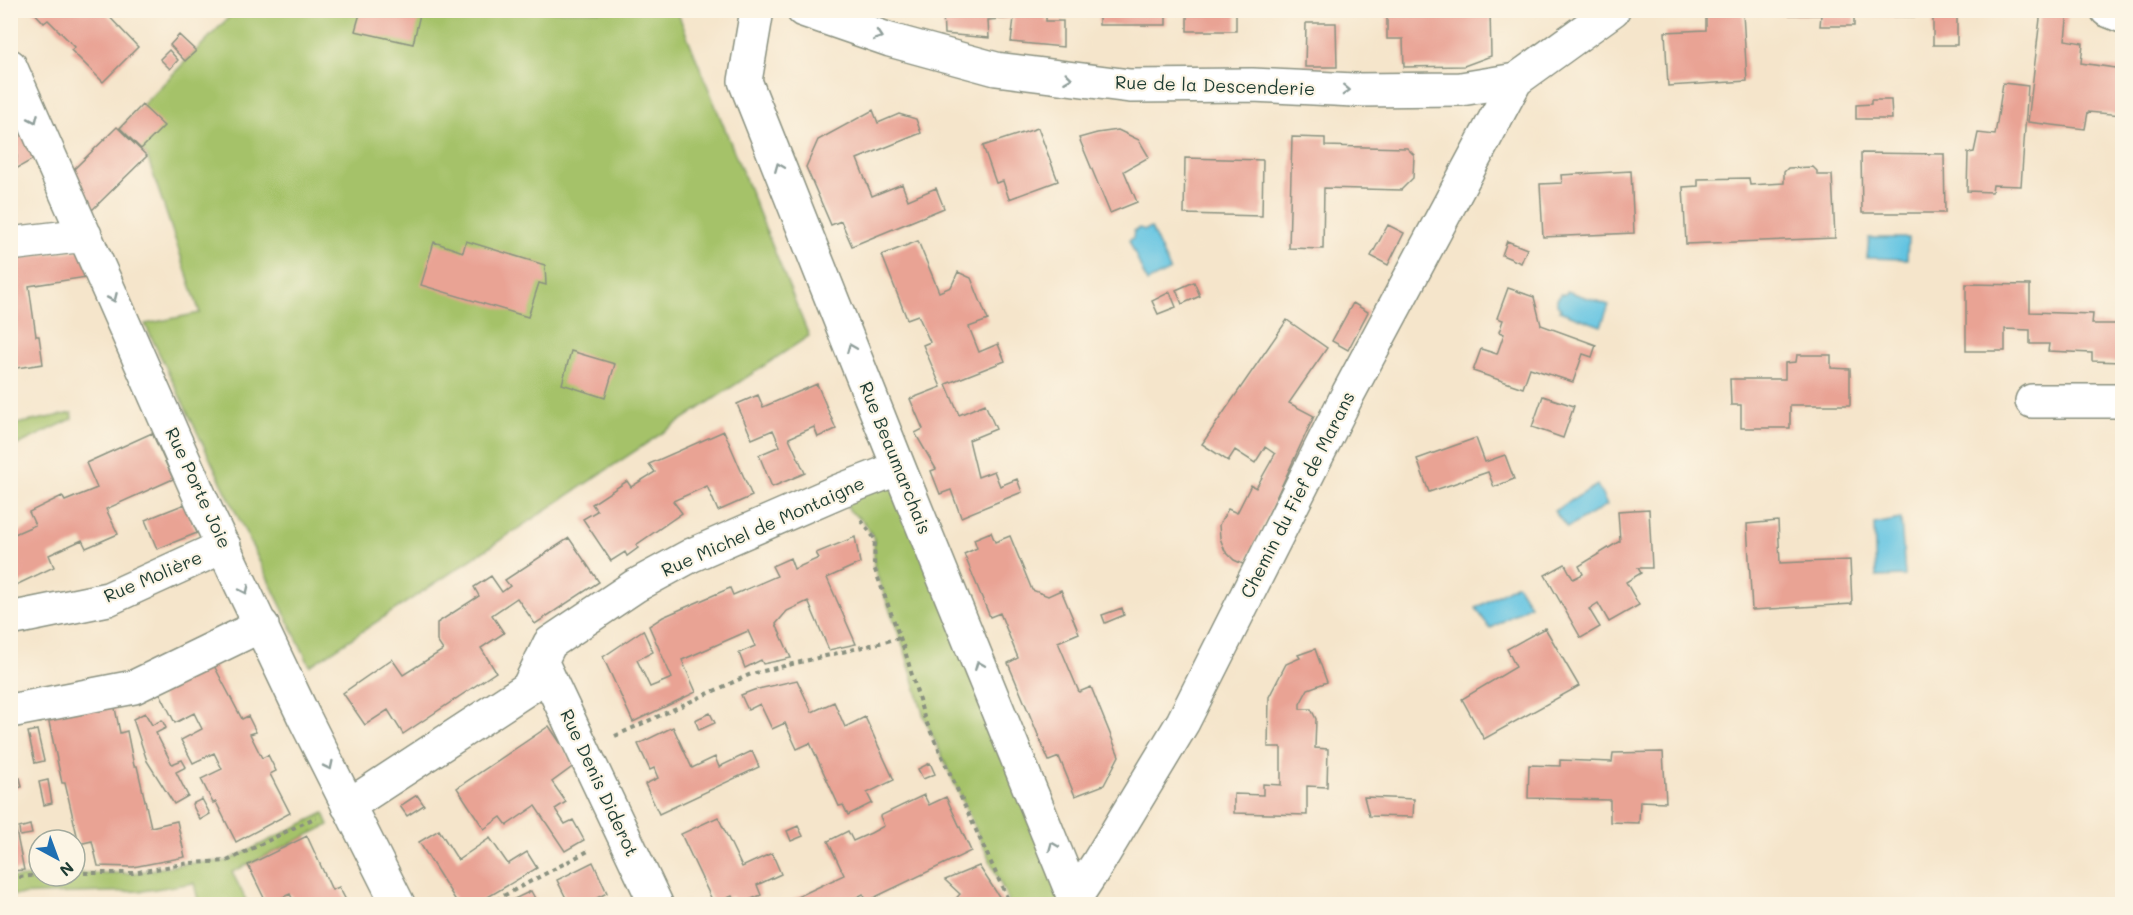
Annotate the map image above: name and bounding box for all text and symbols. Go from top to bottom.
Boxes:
one-way arrow [872,29,883,41]
street label: Rue de la Descenderie [1115,70,1316,100]
one-way arrow [1063,71,1073,84]
one-way arrow [1342,83,1351,96]
one-way arrow [27,113,39,124]
one-way arrow [774,162,786,173]
one-way arrow [105,291,117,302]
one-way arrow [846,343,858,354]
street label: Rue Beaumarchais [854,378,937,537]
street label: Chemin du Fief de Marans [1234,387,1360,602]
street label: Rue Porte Joie [160,423,237,552]
street label: Rue Michel de Montaigne [657,470,868,582]
street label: Rue Molière [100,545,205,608]
one-way arrow [238,584,250,595]
one-way arrow [974,661,986,672]
street label: Rue Denis Diderot [555,705,645,860]
one-way arrow [321,760,333,771]
north arrow [27,828,87,888]
one-way arrow [1048,841,1060,852]
text: N [56,858,79,882]

